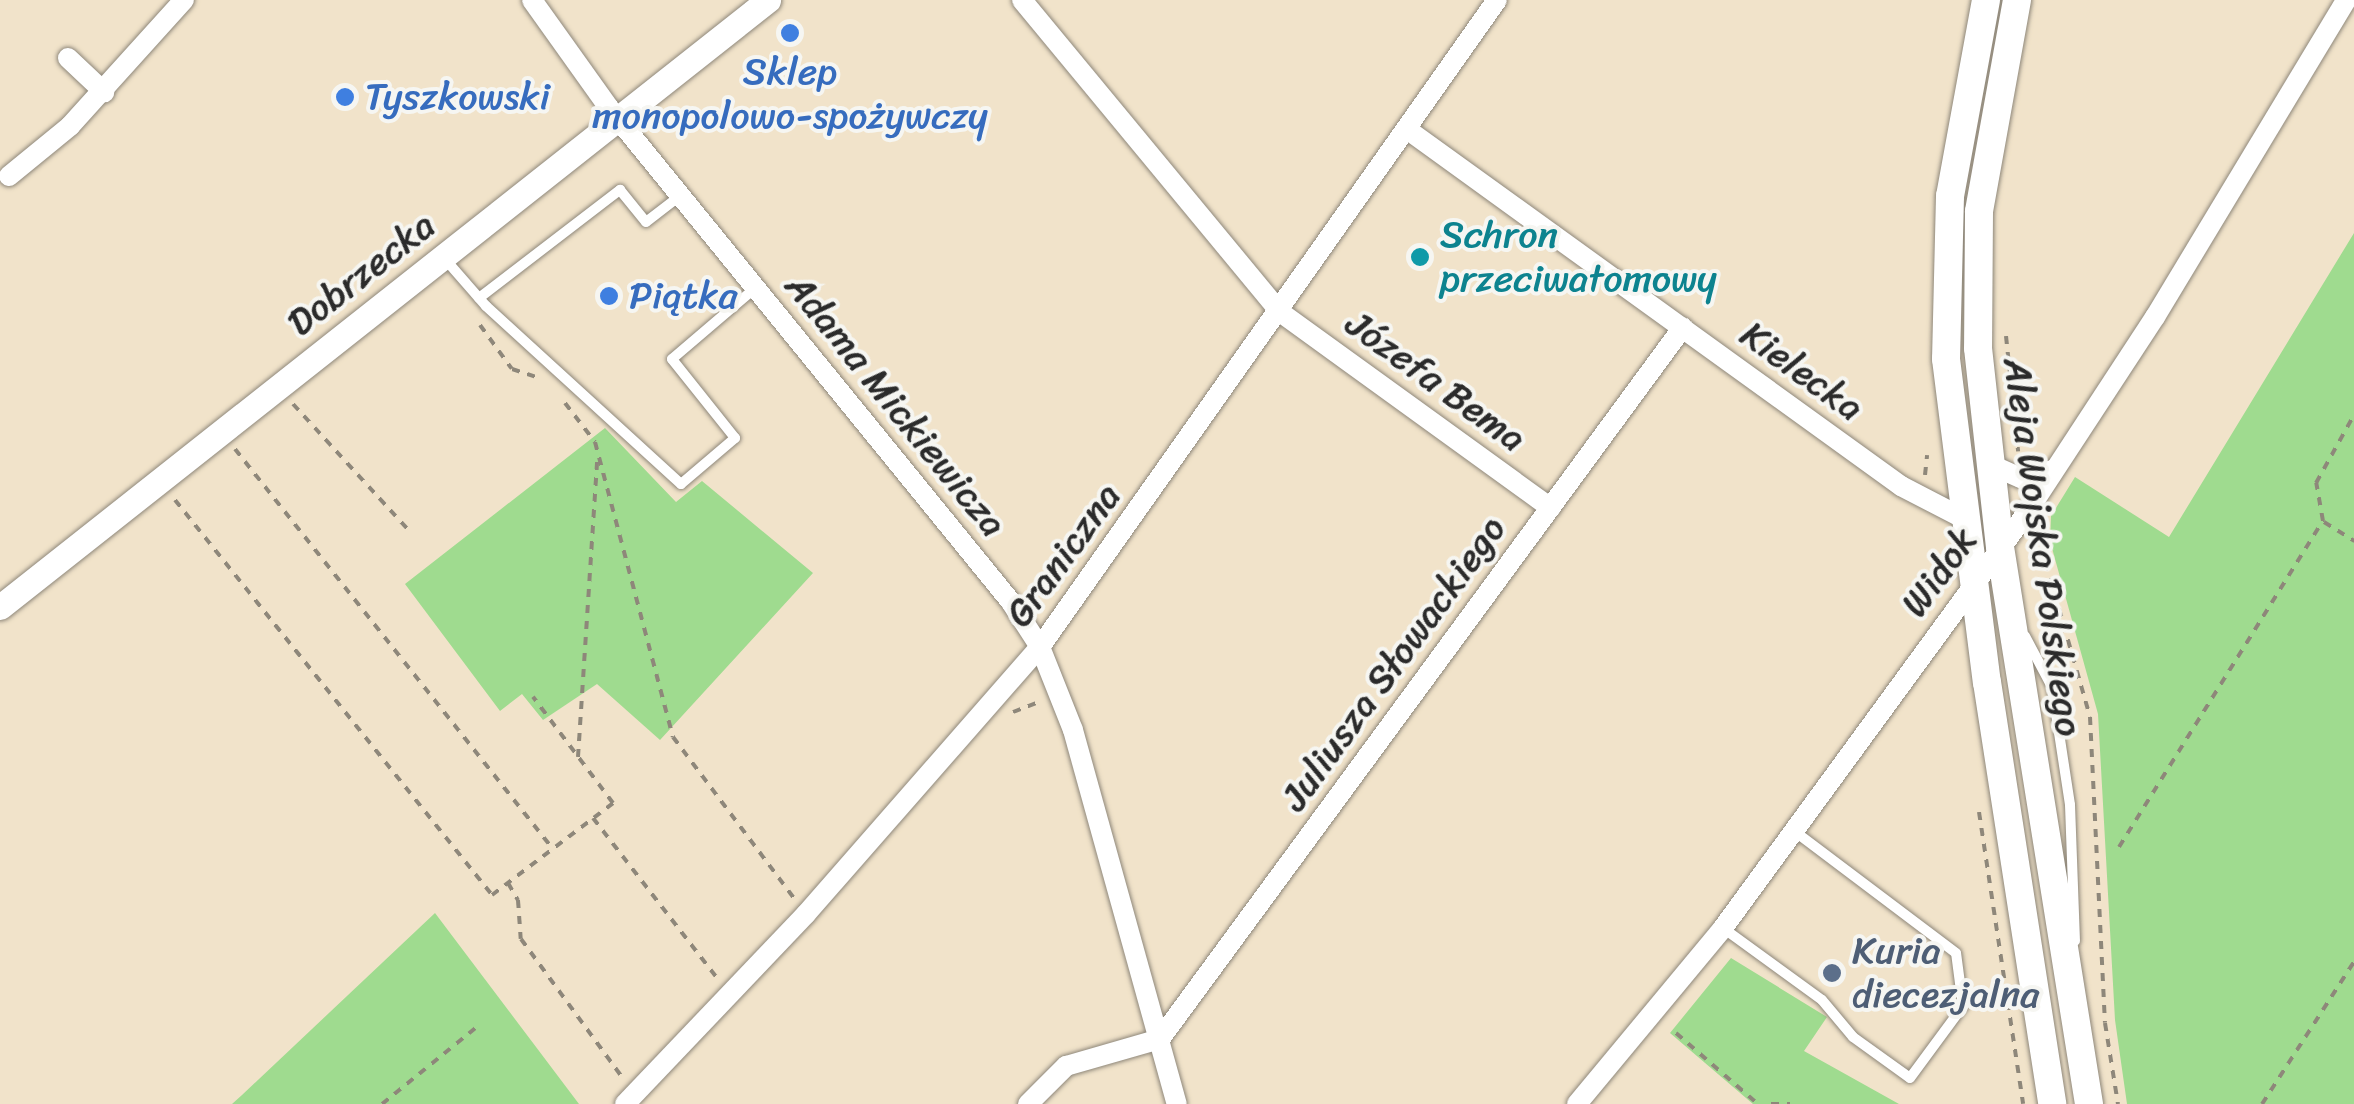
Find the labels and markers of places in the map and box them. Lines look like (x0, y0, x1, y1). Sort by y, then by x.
marker: Sklep monopolowo-spożywczy (779, 22, 801, 44)
place label: Sklep monopolowo-spożywczy (592, 49, 988, 138)
place label: Tyszkowski (365, 74, 550, 120)
marker: Tyszkowski (334, 86, 356, 108)
place label: Schron przeciwatomowy (1440, 212, 1717, 302)
marker: Schron przeciwatomowy (1409, 246, 1431, 268)
place label: Piątka (629, 273, 737, 319)
marker: Piątka (598, 285, 620, 307)
place label: Kuria diecezjalna (1852, 928, 2039, 1018)
marker: Kuria diecezjalna (1821, 962, 1843, 984)

